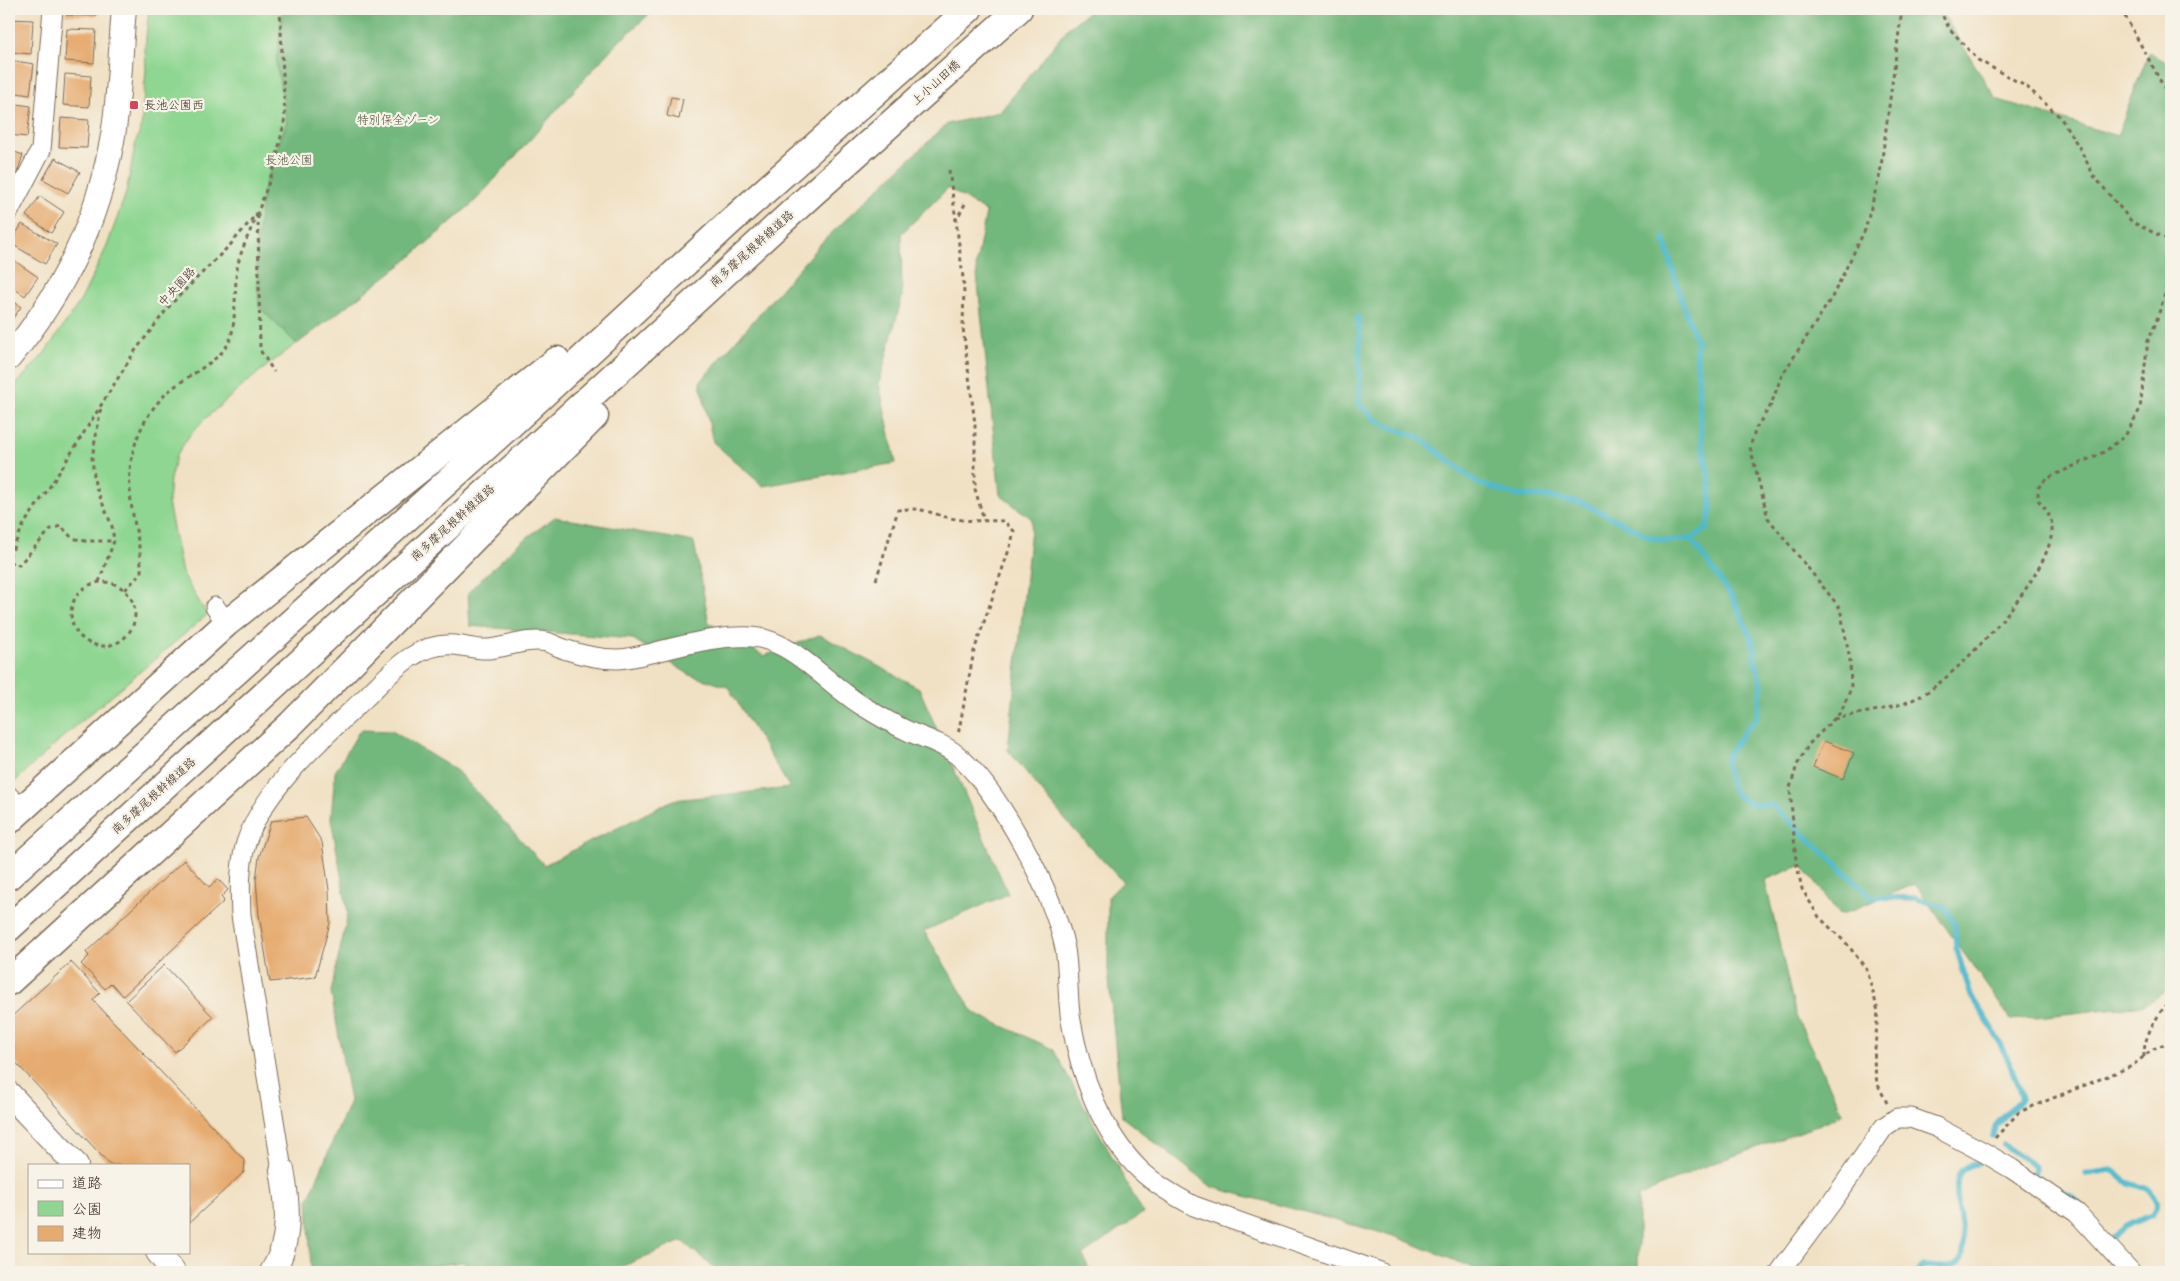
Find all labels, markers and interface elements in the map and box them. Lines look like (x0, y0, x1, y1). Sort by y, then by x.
street label: 上小山田橋 (909, 57, 963, 109)
place label: 長池公園西 (144, 98, 204, 113)
marker: 長池公園西 (128, 99, 140, 111)
park label: 特別保全ゾーン (357, 113, 439, 128)
park label: 長池公園 (265, 153, 313, 168)
street label: 南多摩尾根幹線道路 (707, 207, 797, 291)
street label: 中央園路 (155, 264, 199, 310)
street label: 南多摩尾根幹線道路 (408, 481, 498, 565)
street label: 南多摩尾根幹線道路 (109, 754, 199, 838)
legend (28, 1164, 190, 1254)
text: 道路 (72, 1174, 102, 1193)
text: 公園 (72, 1200, 102, 1219)
text: 建物 (72, 1224, 102, 1243)

